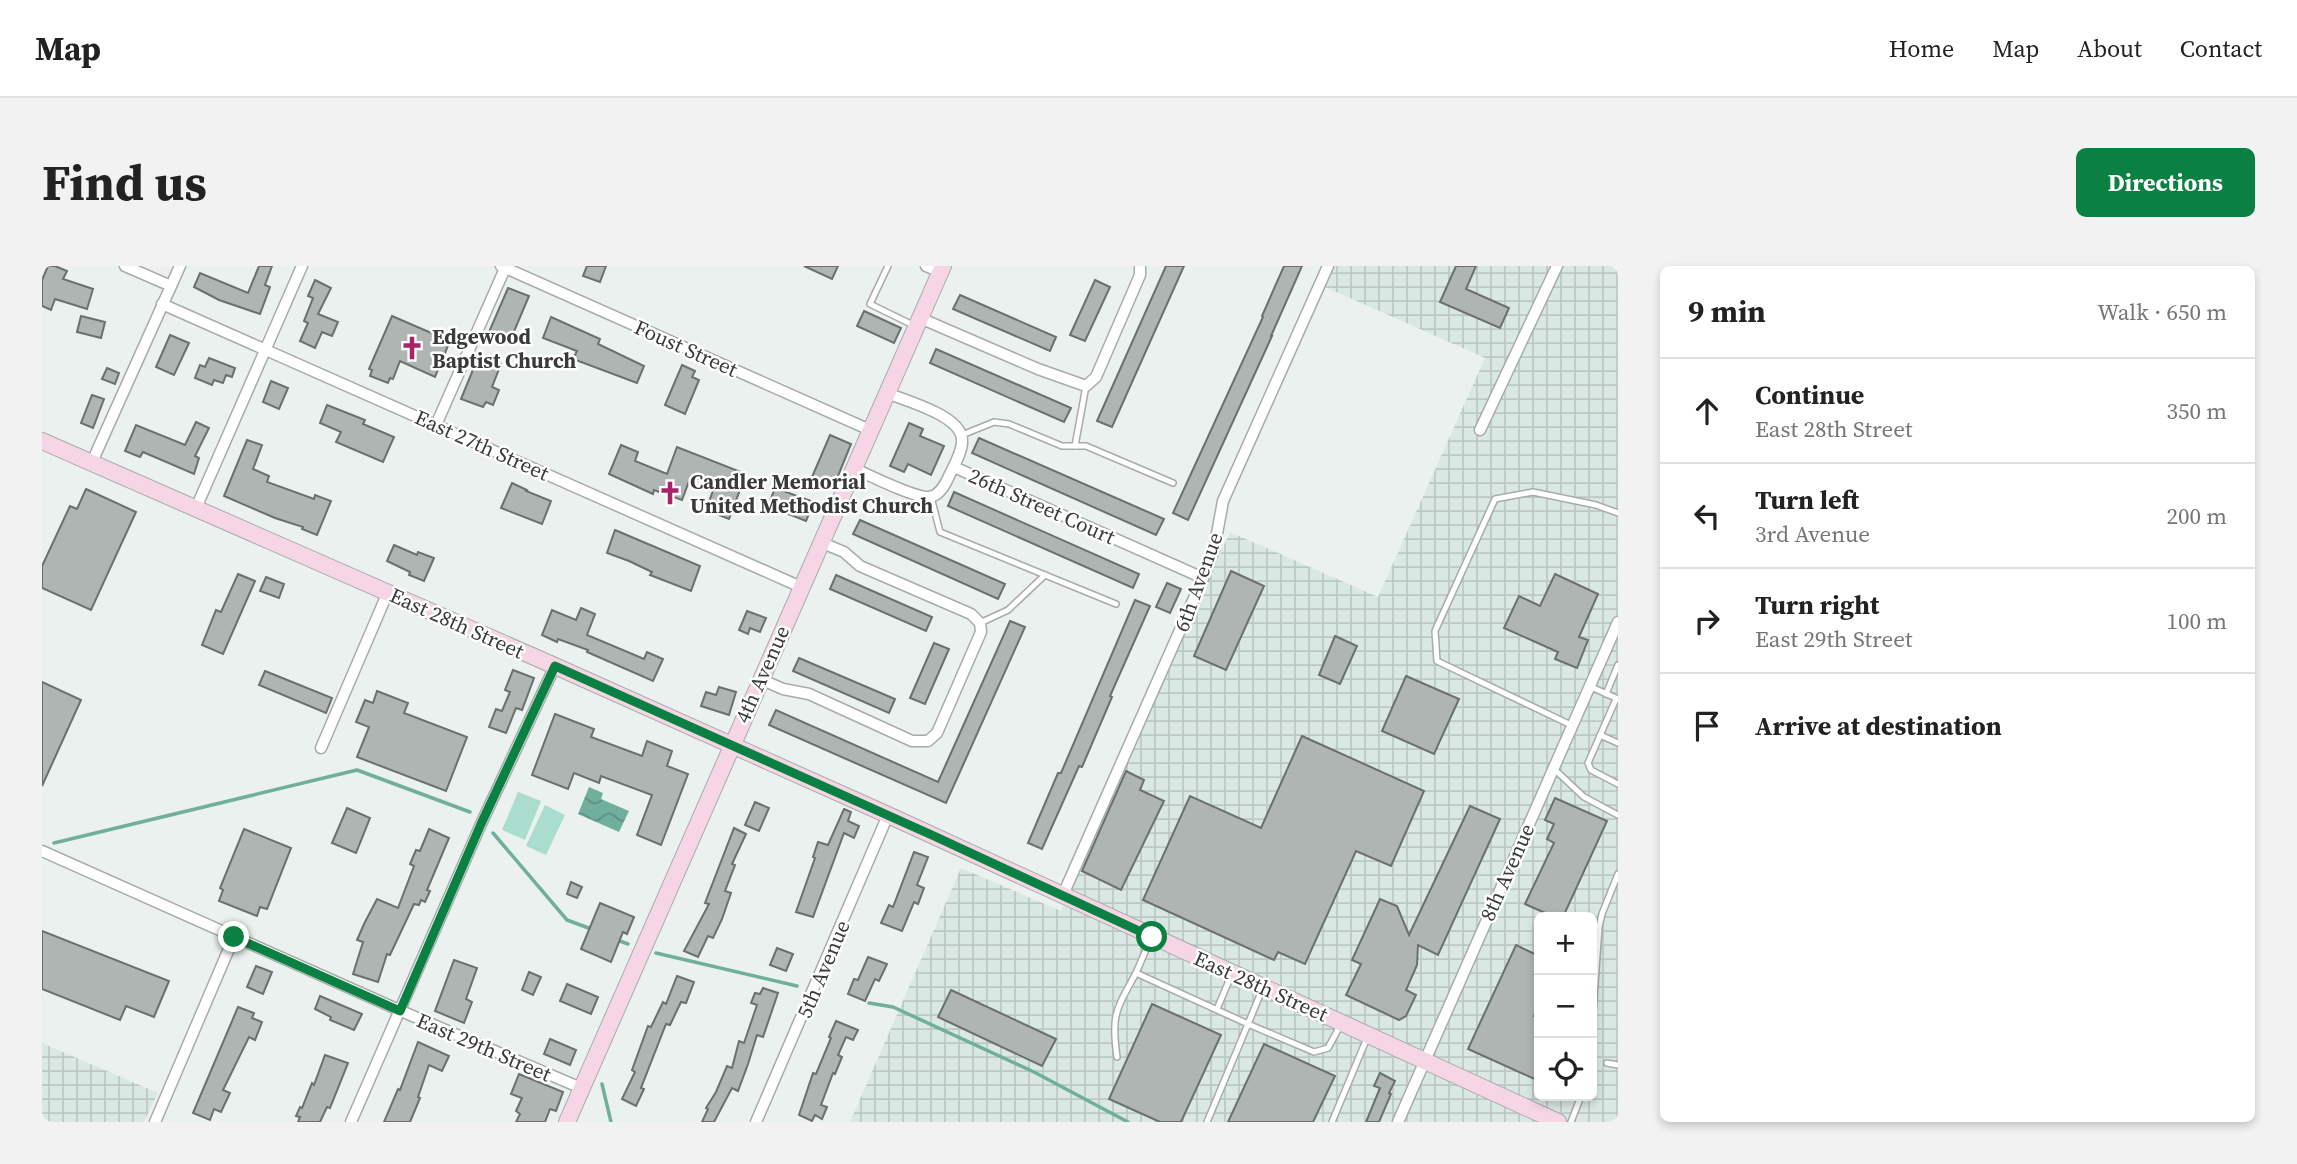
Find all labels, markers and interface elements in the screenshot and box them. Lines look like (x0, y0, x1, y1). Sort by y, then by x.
text: Map (35, 26, 101, 71)
text: Home (1889, 32, 1954, 65)
text: Map (1992, 32, 2039, 65)
text: About (2077, 32, 2142, 65)
text: Contact (2180, 32, 2262, 65)
button: Directions (2076, 148, 2255, 217)
text: Find us (42, 149, 207, 216)
text: 9 min (1688, 291, 1766, 332)
text: Walk · 650 m (2097, 296, 2227, 328)
street label: Foust Street (630, 312, 742, 384)
place label: Edgewood Baptist Church (432, 322, 576, 375)
church icon: Edgewood Baptist Church (398, 334, 426, 362)
text: Continue (1755, 377, 1864, 413)
icon: ahead (1688, 392, 1726, 430)
text: 350 m (2166, 395, 2227, 427)
street label: East 27th Street (410, 403, 554, 488)
text: East 28th Street (1755, 413, 1913, 445)
street label: 26th Street Court (964, 461, 1120, 551)
place label: Candler Memorial United Methodist Church (690, 467, 933, 520)
church icon: Candler Memorial United Methodist Church (656, 479, 684, 507)
text: Turn left (1755, 482, 1859, 518)
icon: left (1688, 497, 1726, 535)
text: 200 m (2166, 500, 2227, 532)
text: 3rd Avenue (1755, 518, 1870, 550)
street label: 6th Avenue (1167, 528, 1229, 636)
street label: East 28th Street (385, 581, 529, 666)
text: Turn right (1755, 587, 1879, 623)
icon: right (1688, 602, 1726, 640)
text: 100 m (2166, 605, 2227, 637)
street label: 4th Avenue (728, 621, 796, 727)
text: East 29th Street (1755, 623, 1913, 655)
icon: arrive (1688, 707, 1726, 745)
text: Arrive at destination (1755, 708, 2002, 744)
street label: 8th Avenue (1473, 819, 1541, 925)
map controls (1534, 912, 1597, 1101)
button: + (1534, 912, 1597, 975)
street label: 5th Avenue (789, 916, 857, 1022)
route end (218, 921, 249, 952)
route start (1136, 921, 1167, 952)
street label: East 28th Street (1189, 944, 1333, 1029)
button: − (1534, 975, 1597, 1038)
street label: East 29th Street (412, 1006, 556, 1089)
button: locate (1534, 1038, 1597, 1101)

